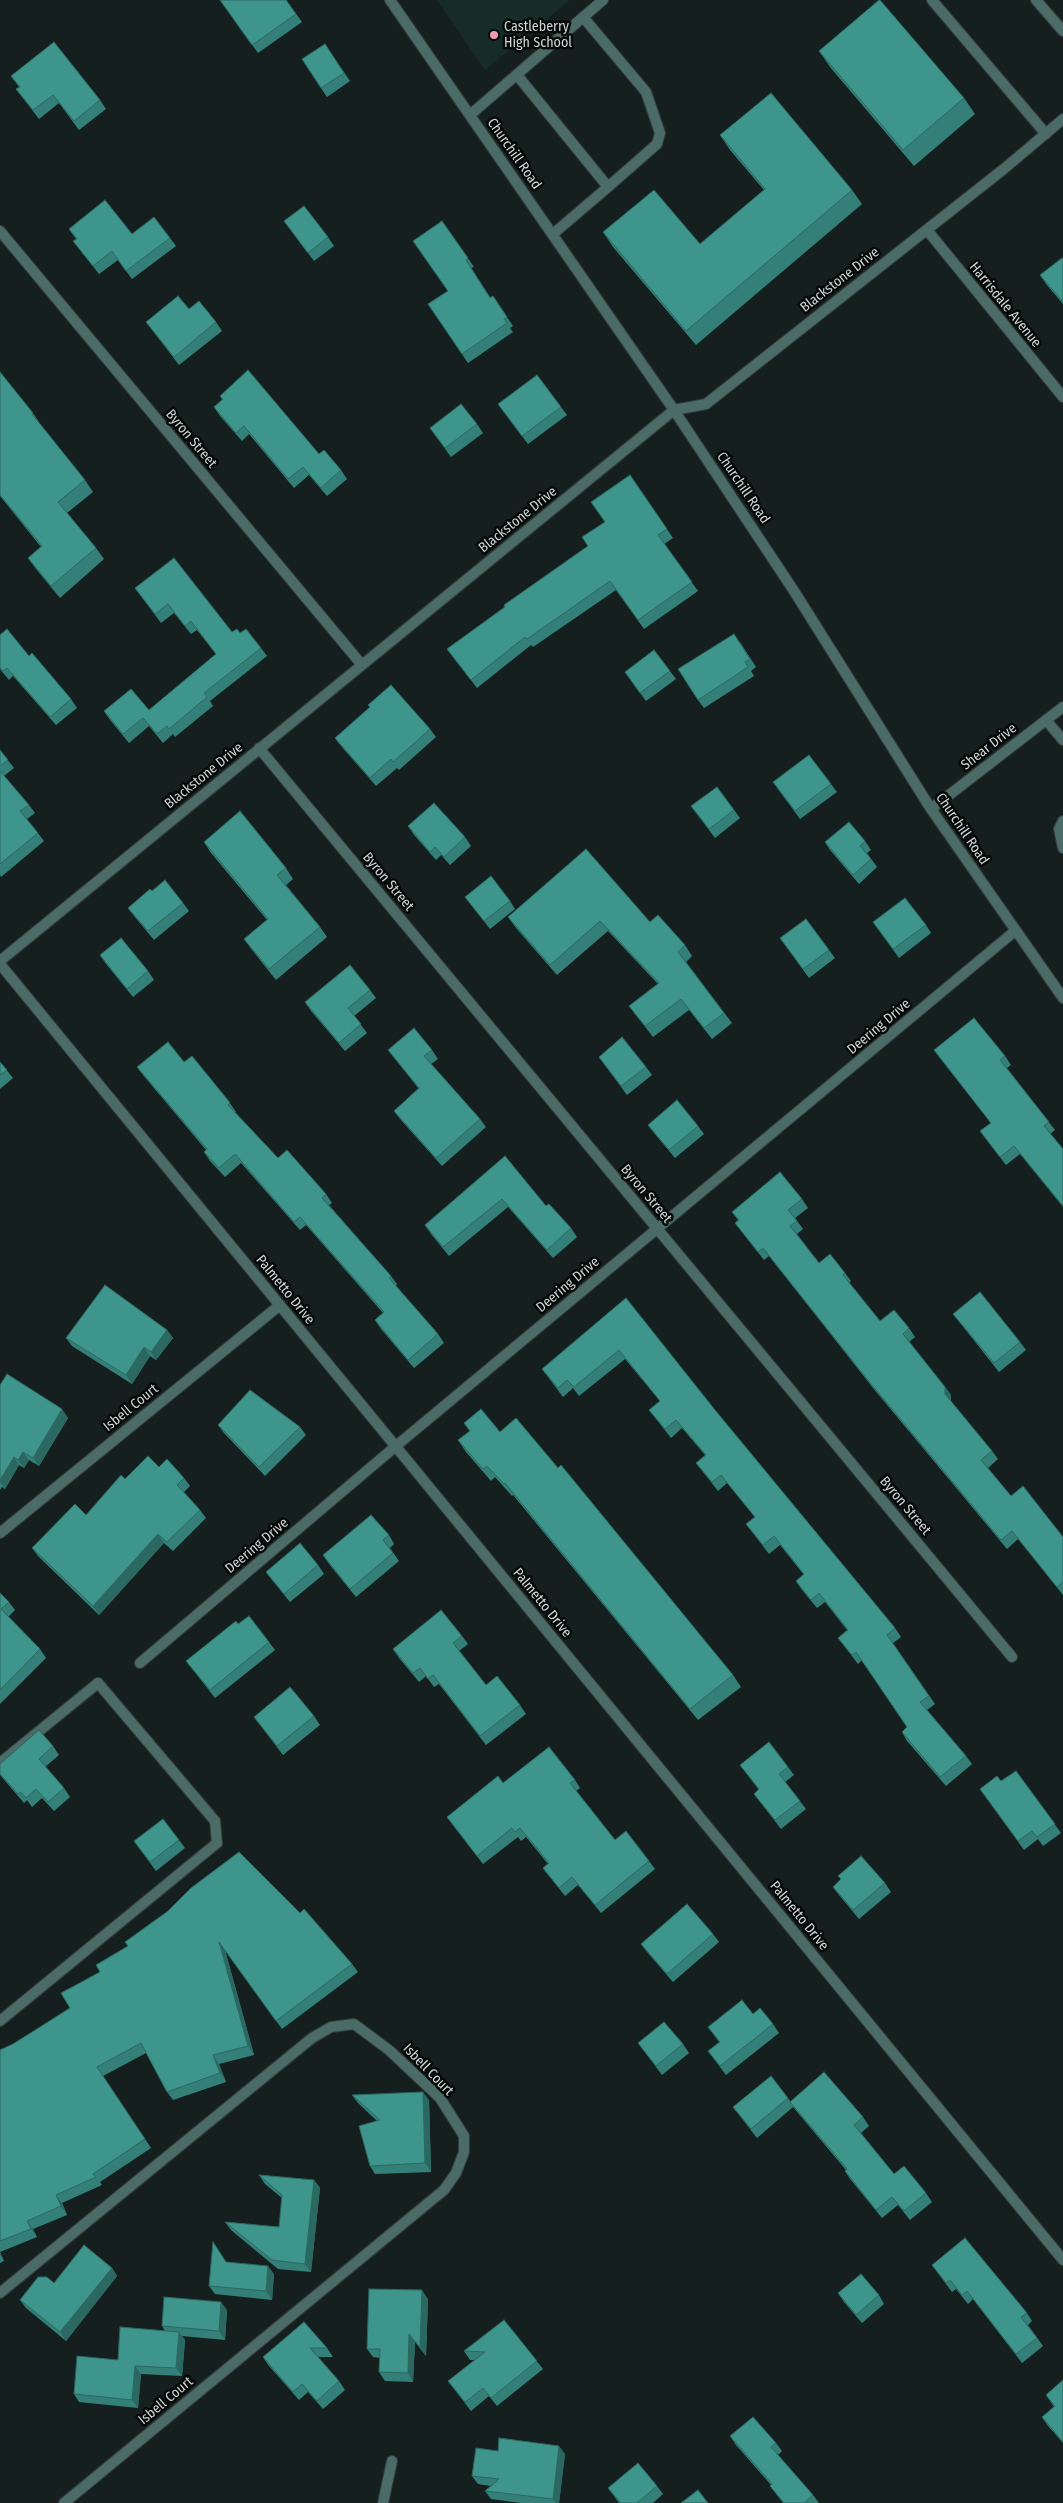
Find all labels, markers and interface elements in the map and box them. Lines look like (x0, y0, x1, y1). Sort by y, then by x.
place label: Castleberry High School (504, 19, 572, 52)
marker: Castleberry High School (488, 29, 500, 41)
street label: Churchill Road (483, 115, 545, 193)
street label: Blackstone Drive (797, 244, 883, 316)
street label: Harrisdale Avenue (966, 259, 1044, 351)
street label: Byron Street (162, 406, 220, 472)
street label: Churchill Road (713, 449, 773, 527)
street label: Blackstone Drive (476, 483, 560, 557)
street label: Shear Drive (958, 720, 1020, 774)
street label: Blackstone Drive (162, 739, 246, 813)
street label: Churchill Road (932, 790, 992, 868)
street label: Byron Street (359, 849, 417, 915)
street label: Deering Drive (844, 996, 914, 1058)
street label: Byron Street (617, 1161, 675, 1227)
street label: Palmetto Drive (252, 1252, 318, 1328)
street label: Deering Drive (533, 1254, 603, 1316)
street label: Isbell Court (100, 1381, 162, 1435)
street label: Byron Street (876, 1473, 934, 1539)
street label: Deering Drive (222, 1515, 292, 1577)
street label: Palmetto Drive (509, 1565, 575, 1641)
street label: Palmetto Drive (766, 1878, 832, 1954)
street label: Isbell Court (399, 2041, 457, 2099)
street label: Isbell Court (135, 2373, 197, 2429)

